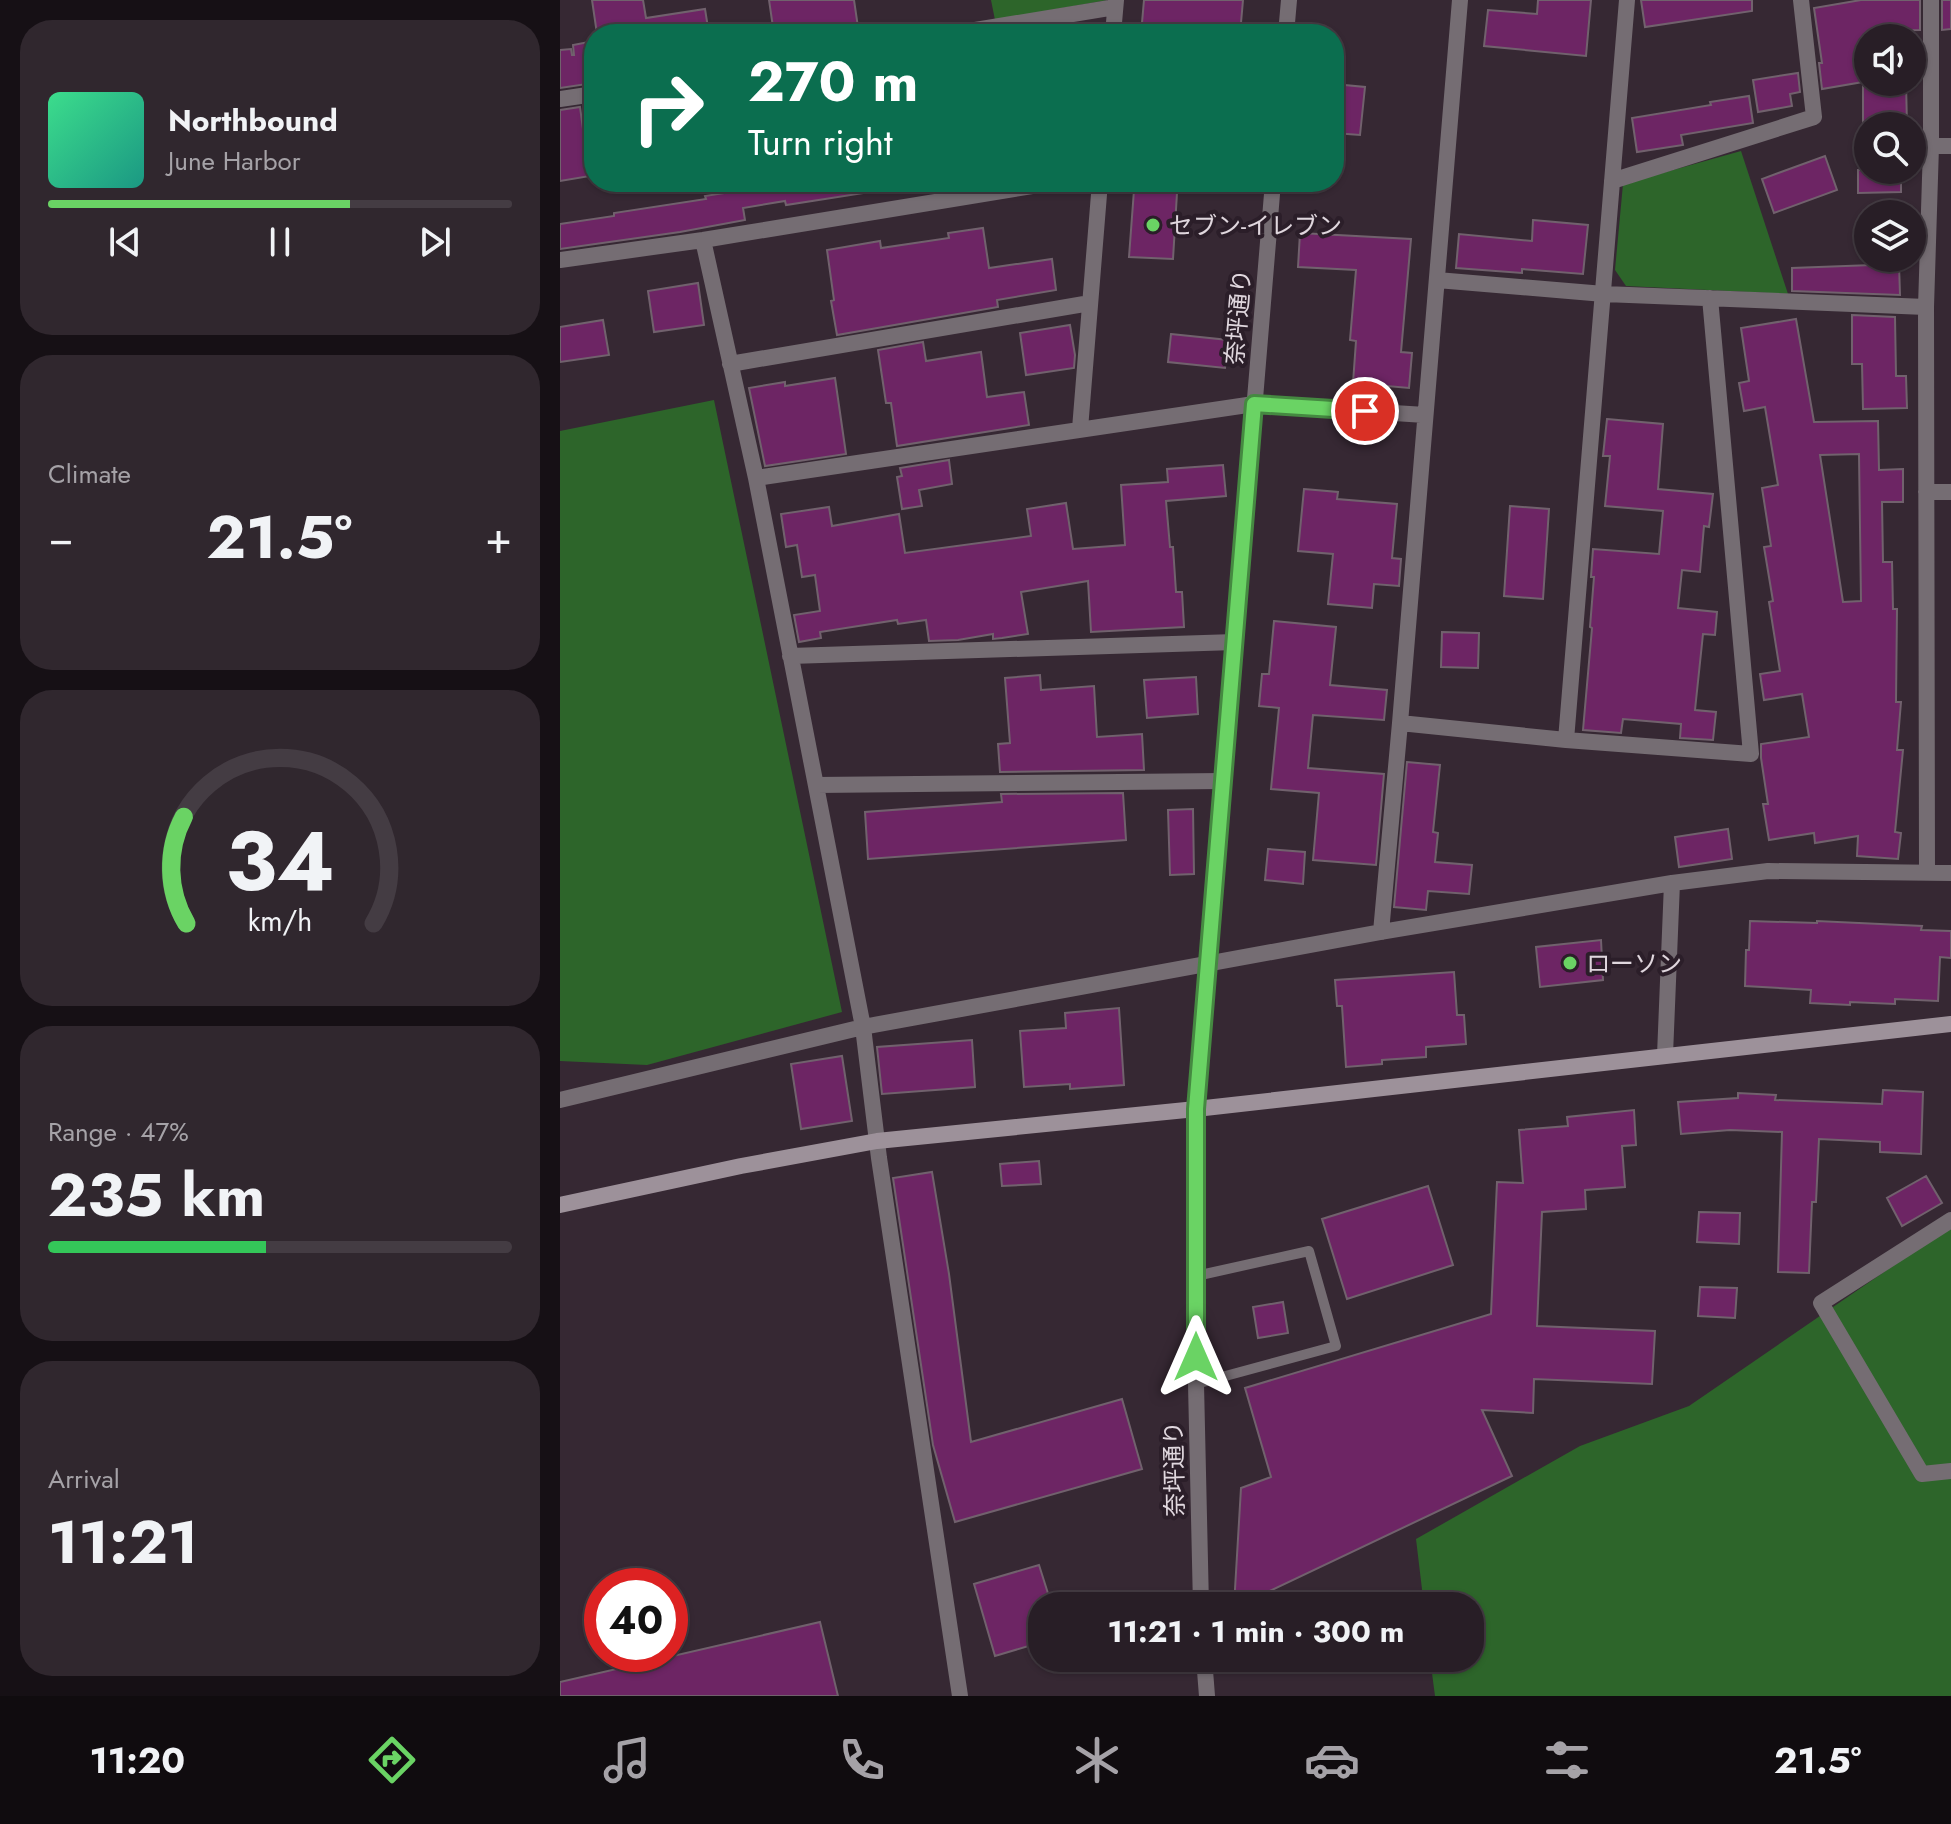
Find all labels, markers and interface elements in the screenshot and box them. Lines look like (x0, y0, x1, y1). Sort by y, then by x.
map controls (1854, 24, 1926, 272)
button: sound (1854, 24, 1926, 96)
text: 270 m (748, 41, 918, 122)
icon: right (616, 56, 720, 160)
text: Northbound (168, 99, 338, 142)
button: search (1854, 112, 1926, 184)
text: Turn right (748, 116, 893, 168)
text: June Harbor (168, 142, 301, 180)
button: layers (1854, 200, 1926, 272)
place label: セブン-イレブン (1169, 208, 1342, 243)
marker: セブン-イレブン (1144, 216, 1162, 234)
icon: previous (103, 220, 147, 264)
icon: pause (258, 220, 302, 264)
icon: next (413, 220, 457, 264)
street label: 奈坪通り (1216, 268, 1260, 366)
pin (1331, 377, 1399, 445)
icon: arrive (1343, 389, 1387, 433)
text: Climate (48, 455, 131, 493)
text: 21.5° (207, 494, 352, 581)
text: − (48, 506, 74, 570)
text: + (485, 506, 512, 570)
text: 34 (225, 801, 335, 921)
text: km/h (248, 900, 312, 942)
place label: ローソン (1586, 946, 1682, 981)
marker: ローソン (1561, 954, 1579, 972)
text: Range · 47% (48, 1113, 189, 1151)
text: 235 km (48, 1152, 265, 1239)
position arrow (1154, 1315, 1238, 1399)
street label: 奈坪通り (1156, 1421, 1192, 1517)
text: Arrival (48, 1460, 120, 1498)
text: 11:21 (48, 1499, 198, 1586)
speed limit sign: 40 (584, 1568, 688, 1672)
text: 11:21 · 1 min · 300 m (1108, 1610, 1404, 1653)
icon: directions (364, 1732, 420, 1788)
icon: music (599, 1732, 655, 1788)
icon: phone (834, 1732, 890, 1788)
icon: climate (1069, 1732, 1125, 1788)
icon: car (1304, 1732, 1360, 1788)
icon: filters (1539, 1732, 1595, 1788)
text: 11:20 (89, 1734, 185, 1786)
text: 21.5° (1774, 1734, 1861, 1786)

